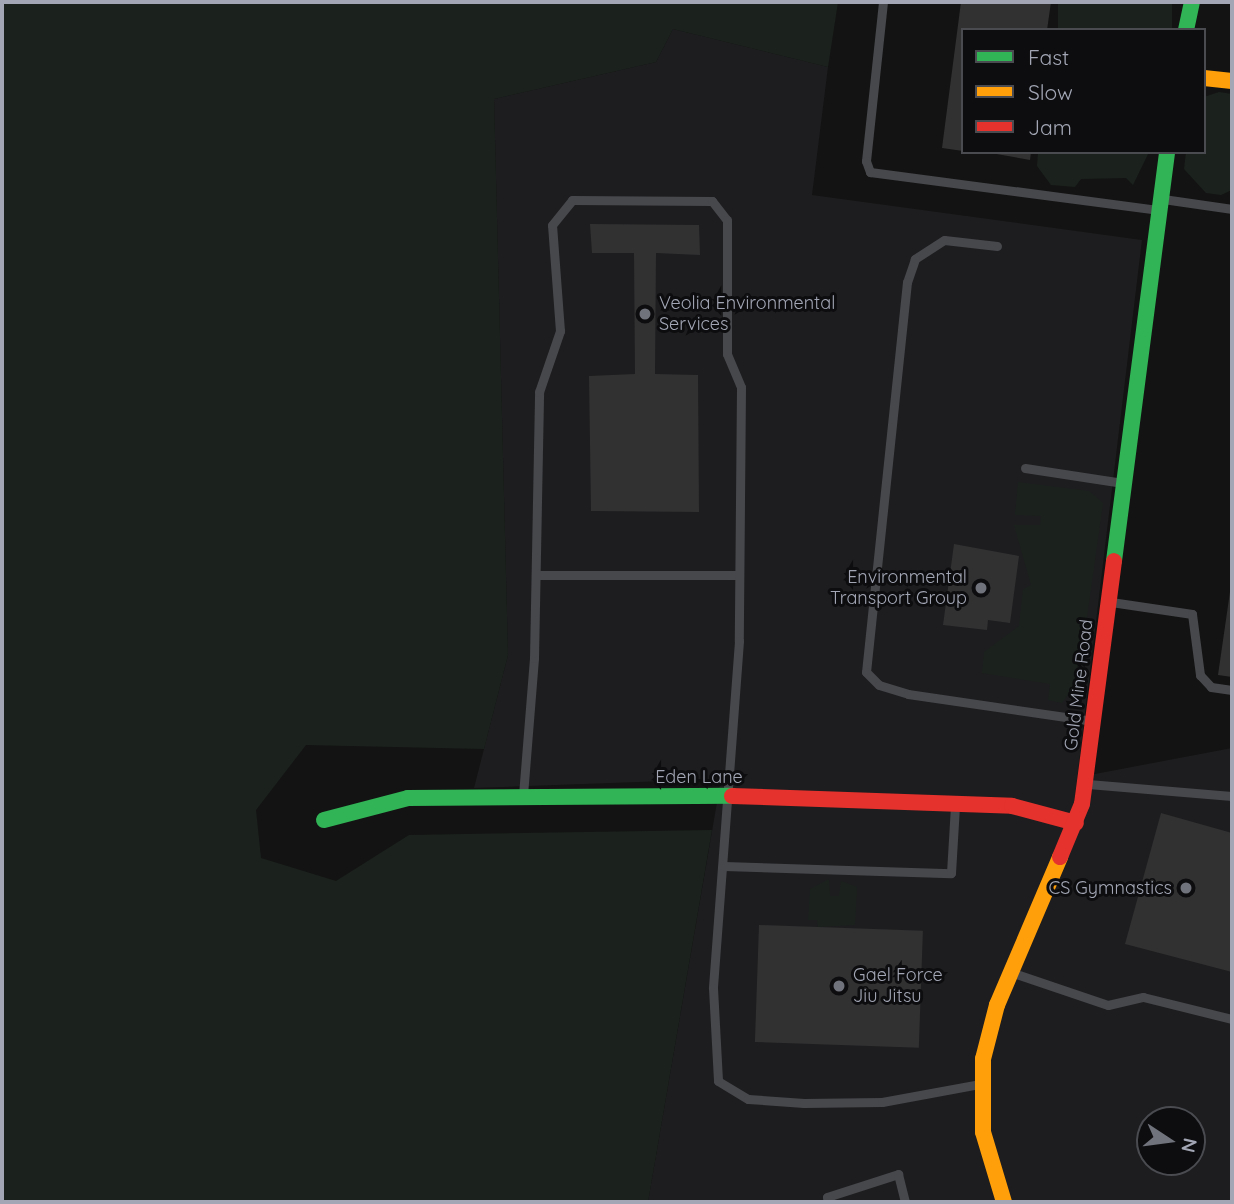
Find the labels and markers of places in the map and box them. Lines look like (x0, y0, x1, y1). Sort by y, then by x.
place label: Veolia Environmental Services (659, 293, 835, 336)
marker: Veolia Environmental Services (637, 306, 653, 322)
place label: Environmental Transport Group (830, 567, 967, 610)
marker: Environmental Transport Group (973, 580, 989, 596)
place label: CS Gymnastics (1049, 877, 1172, 899)
marker: CS Gymnastics (1178, 880, 1194, 896)
place label: Gael Force Jiu Jitsu (853, 965, 943, 1007)
marker: Gael Force Jiu Jitsu (831, 978, 847, 994)

